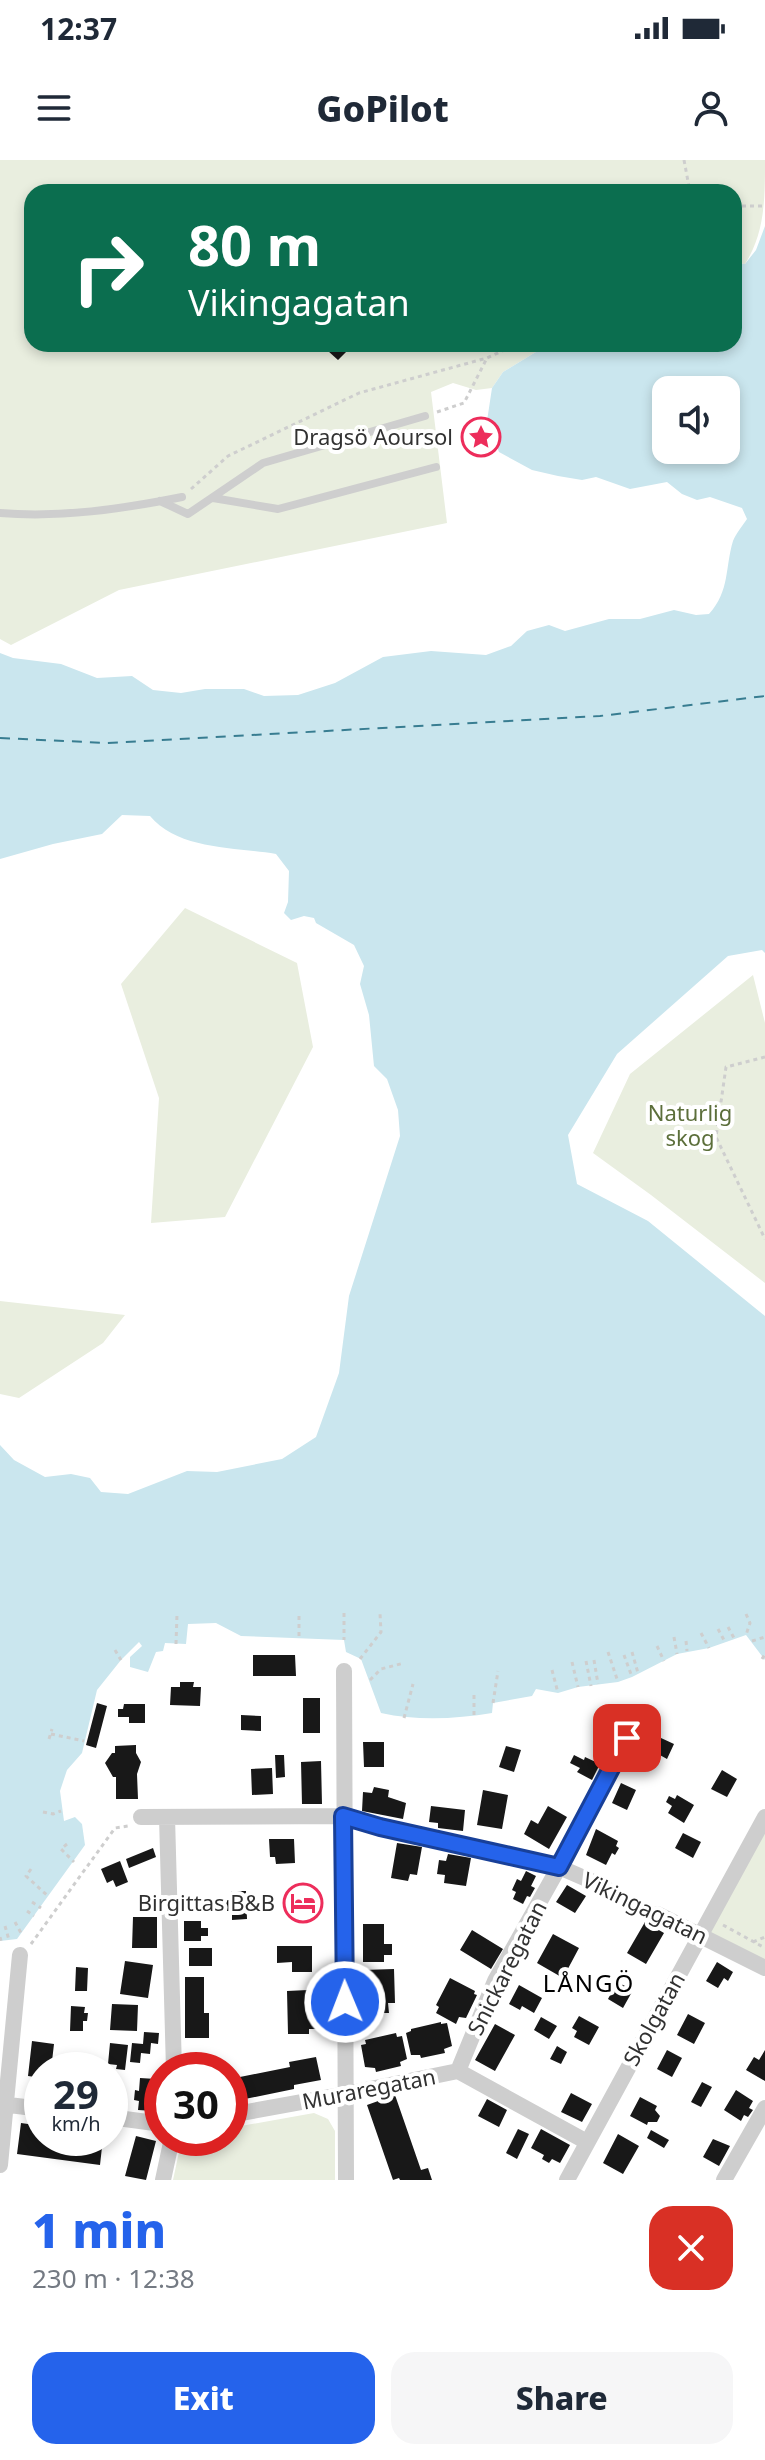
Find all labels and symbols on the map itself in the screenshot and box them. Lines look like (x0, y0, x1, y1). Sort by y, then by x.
place icon: Dragsö Aoursol (460, 416, 502, 458)
place label: Dragsö Aoursol (293, 421, 453, 451)
park label: Naturlig skog (648, 1097, 732, 1152)
pin (593, 1704, 661, 1772)
street label: Vikingagatan (578, 1864, 713, 1950)
hotel icon: Birgittas B&B (282, 1882, 324, 1924)
place label: Birgittas B&B (138, 1887, 275, 1917)
street label: Snickaregatan (459, 1895, 553, 2040)
position arrow (303, 1960, 387, 2044)
district label: LÅNGÖ (543, 1966, 635, 1999)
street label: Skolgatan (615, 1966, 691, 2071)
speed limit sign: 30 (144, 2052, 248, 2156)
street label: Muraregatan (300, 2060, 438, 2116)

